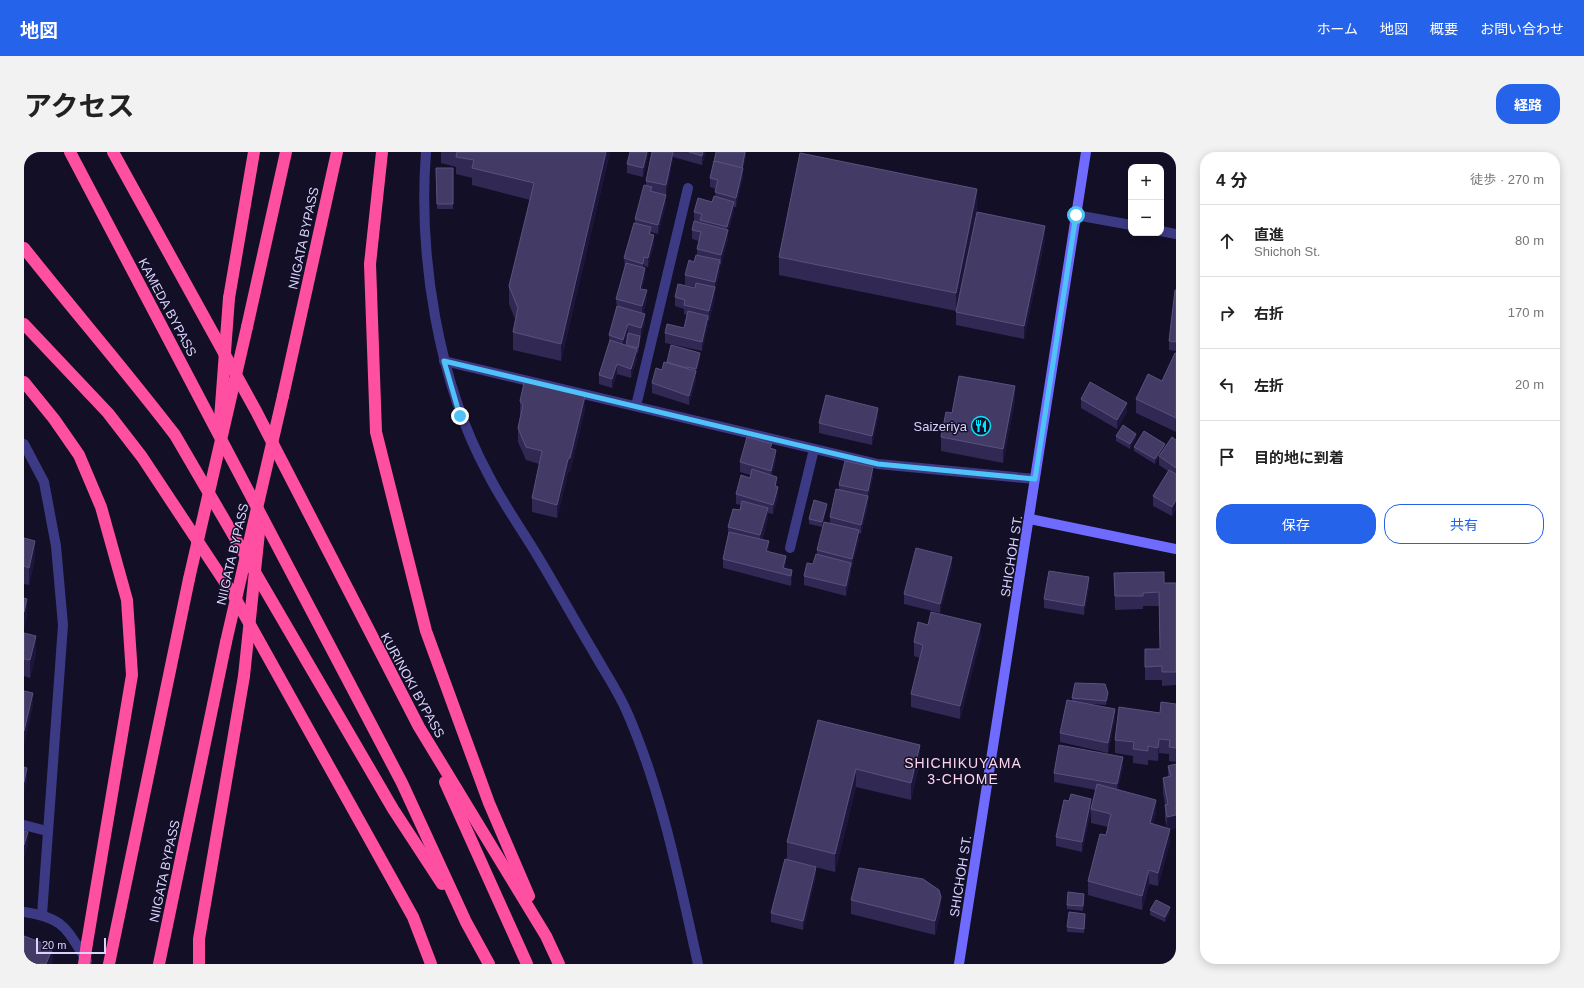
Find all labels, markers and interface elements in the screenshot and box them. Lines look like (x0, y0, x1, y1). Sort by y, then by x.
text: 地図 (20, 20, 58, 41)
text: ホーム (1316, 21, 1358, 37)
text: 地図 (1380, 21, 1408, 37)
text: 概要 (1430, 21, 1458, 37)
text: お問い合わせ (1480, 21, 1564, 37)
button: 経路 (1496, 84, 1560, 124)
text: アクセス (24, 91, 135, 122)
map controls (1128, 164, 1164, 236)
button: + (1128, 164, 1164, 200)
text: 4 分 (1216, 171, 1247, 190)
text: 徒歩 · 270 m (1470, 172, 1544, 187)
street label: NIIGATA BYPASS (285, 185, 322, 291)
button: − (1128, 200, 1164, 236)
route start (1067, 206, 1085, 224)
text: 直進 (1254, 226, 1284, 243)
icon: ahead (1216, 230, 1238, 252)
text: 80 m (1515, 233, 1544, 248)
text: Shichoh St. (1254, 244, 1321, 259)
street label: KAMEDA BYPASS (135, 256, 200, 359)
icon: right (1216, 302, 1238, 324)
text: 右折 (1254, 305, 1284, 322)
text: 170 m (1508, 305, 1544, 320)
icon: left (1216, 374, 1238, 396)
text: 左折 (1254, 377, 1284, 394)
text: 20 m (1515, 377, 1544, 392)
route end (451, 407, 469, 425)
restaurant icon: Saizeriya (970, 415, 992, 437)
place label: Saizeriya (914, 419, 968, 434)
icon: arrive (1216, 446, 1238, 468)
text: 目的地に到着 (1254, 449, 1344, 466)
street label: NIIGATA BYPASS (213, 501, 252, 606)
button: 保存 (1216, 504, 1376, 544)
button: 共有 (1384, 504, 1544, 544)
street label: SHICHOH ST. (998, 514, 1025, 598)
street label: KURINOKI BYPASS (378, 630, 448, 741)
district label: SHICHIKUYAMA 3-CHOME (904, 755, 1022, 787)
street label: NIIGATA BYPASS (146, 818, 183, 924)
street label: SHICHOH ST. (947, 834, 974, 918)
scale bar (36, 936, 106, 955)
text: 20 m (42, 939, 66, 951)

